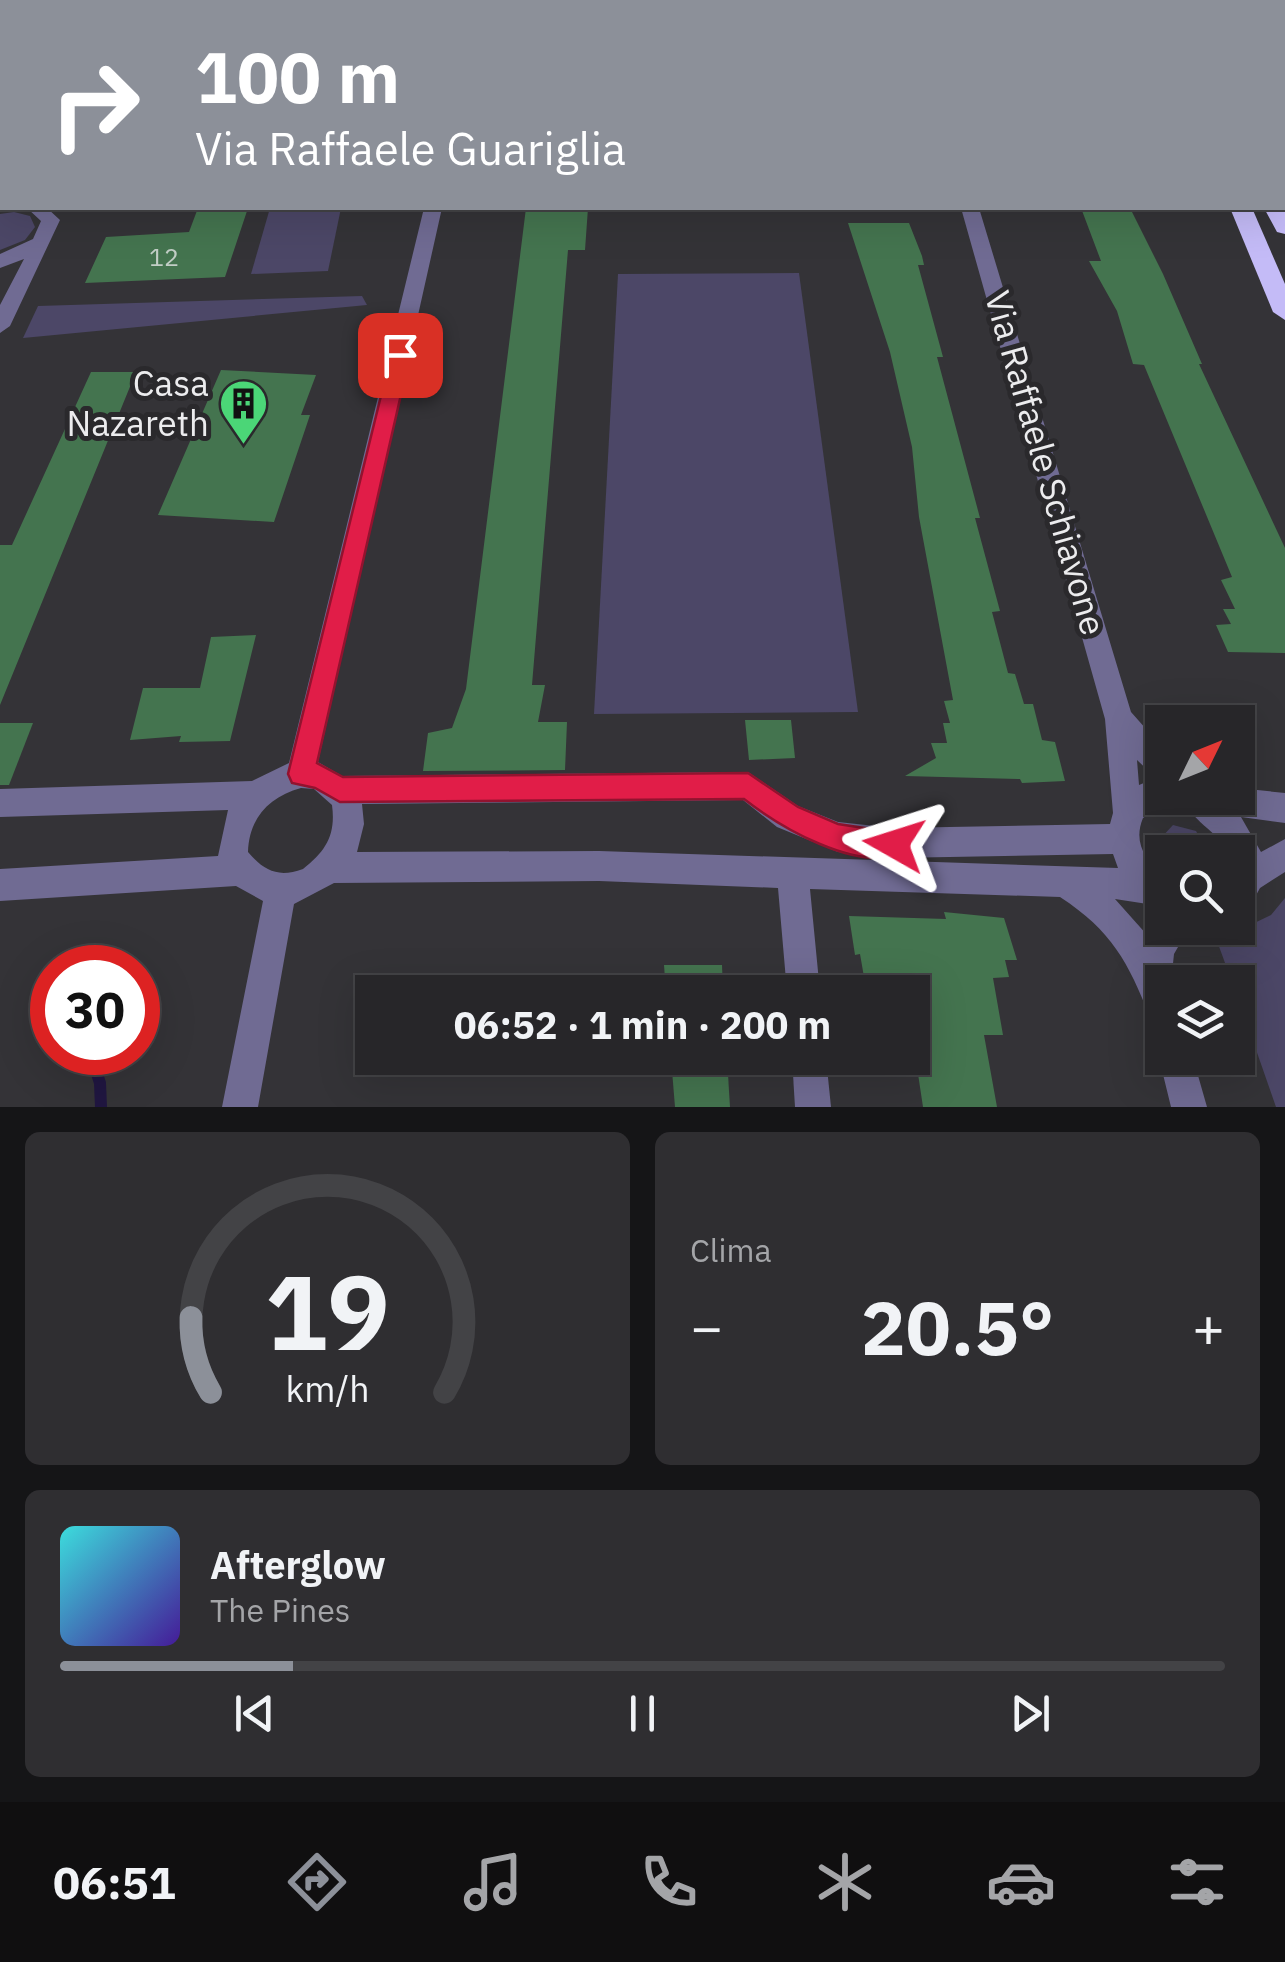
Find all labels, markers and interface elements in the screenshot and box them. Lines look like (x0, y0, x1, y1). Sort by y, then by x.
text: 100 m (195, 31, 400, 122)
icon: right (30, 40, 160, 170)
text: Via Raffaele Guariglia (195, 119, 626, 177)
house number: 12 (149, 240, 179, 273)
street label: Via Raffaele Schiavone (975, 285, 1117, 640)
pin (358, 313, 443, 398)
icon: arrive (373, 328, 428, 383)
place label: Casa Nazareth (67, 360, 209, 446)
building icon: Casa Nazareth (218, 378, 270, 446)
north arrow (1145, 705, 1255, 815)
map controls (1145, 705, 1255, 1075)
position arrow (842, 792, 946, 896)
button: search (1145, 835, 1255, 945)
speed limit sign: 30 (30, 945, 160, 1075)
button: layers (1145, 965, 1255, 1075)
text: 06:52 · 1 min · 200 m (454, 1000, 831, 1049)
text: Clima (690, 1229, 772, 1271)
text: 19 (265, 1243, 390, 1379)
text: 20.5° (861, 1278, 1054, 1376)
text: − (690, 1291, 723, 1362)
text: + (1192, 1291, 1225, 1362)
text: km/h (285, 1365, 370, 1412)
text: Afterglow (210, 1540, 386, 1589)
text: The Pines (210, 1589, 350, 1631)
icon: previous (227, 1686, 282, 1741)
icon: pause (615, 1686, 670, 1741)
icon: next (1003, 1686, 1058, 1741)
icon: directions (282, 1847, 352, 1917)
icon: music (458, 1847, 528, 1917)
icon: phone (634, 1847, 704, 1917)
icon: climate (810, 1847, 880, 1917)
icon: car (986, 1847, 1056, 1917)
icon: filters (1162, 1847, 1232, 1917)
text: 06:51 (53, 1853, 176, 1911)

